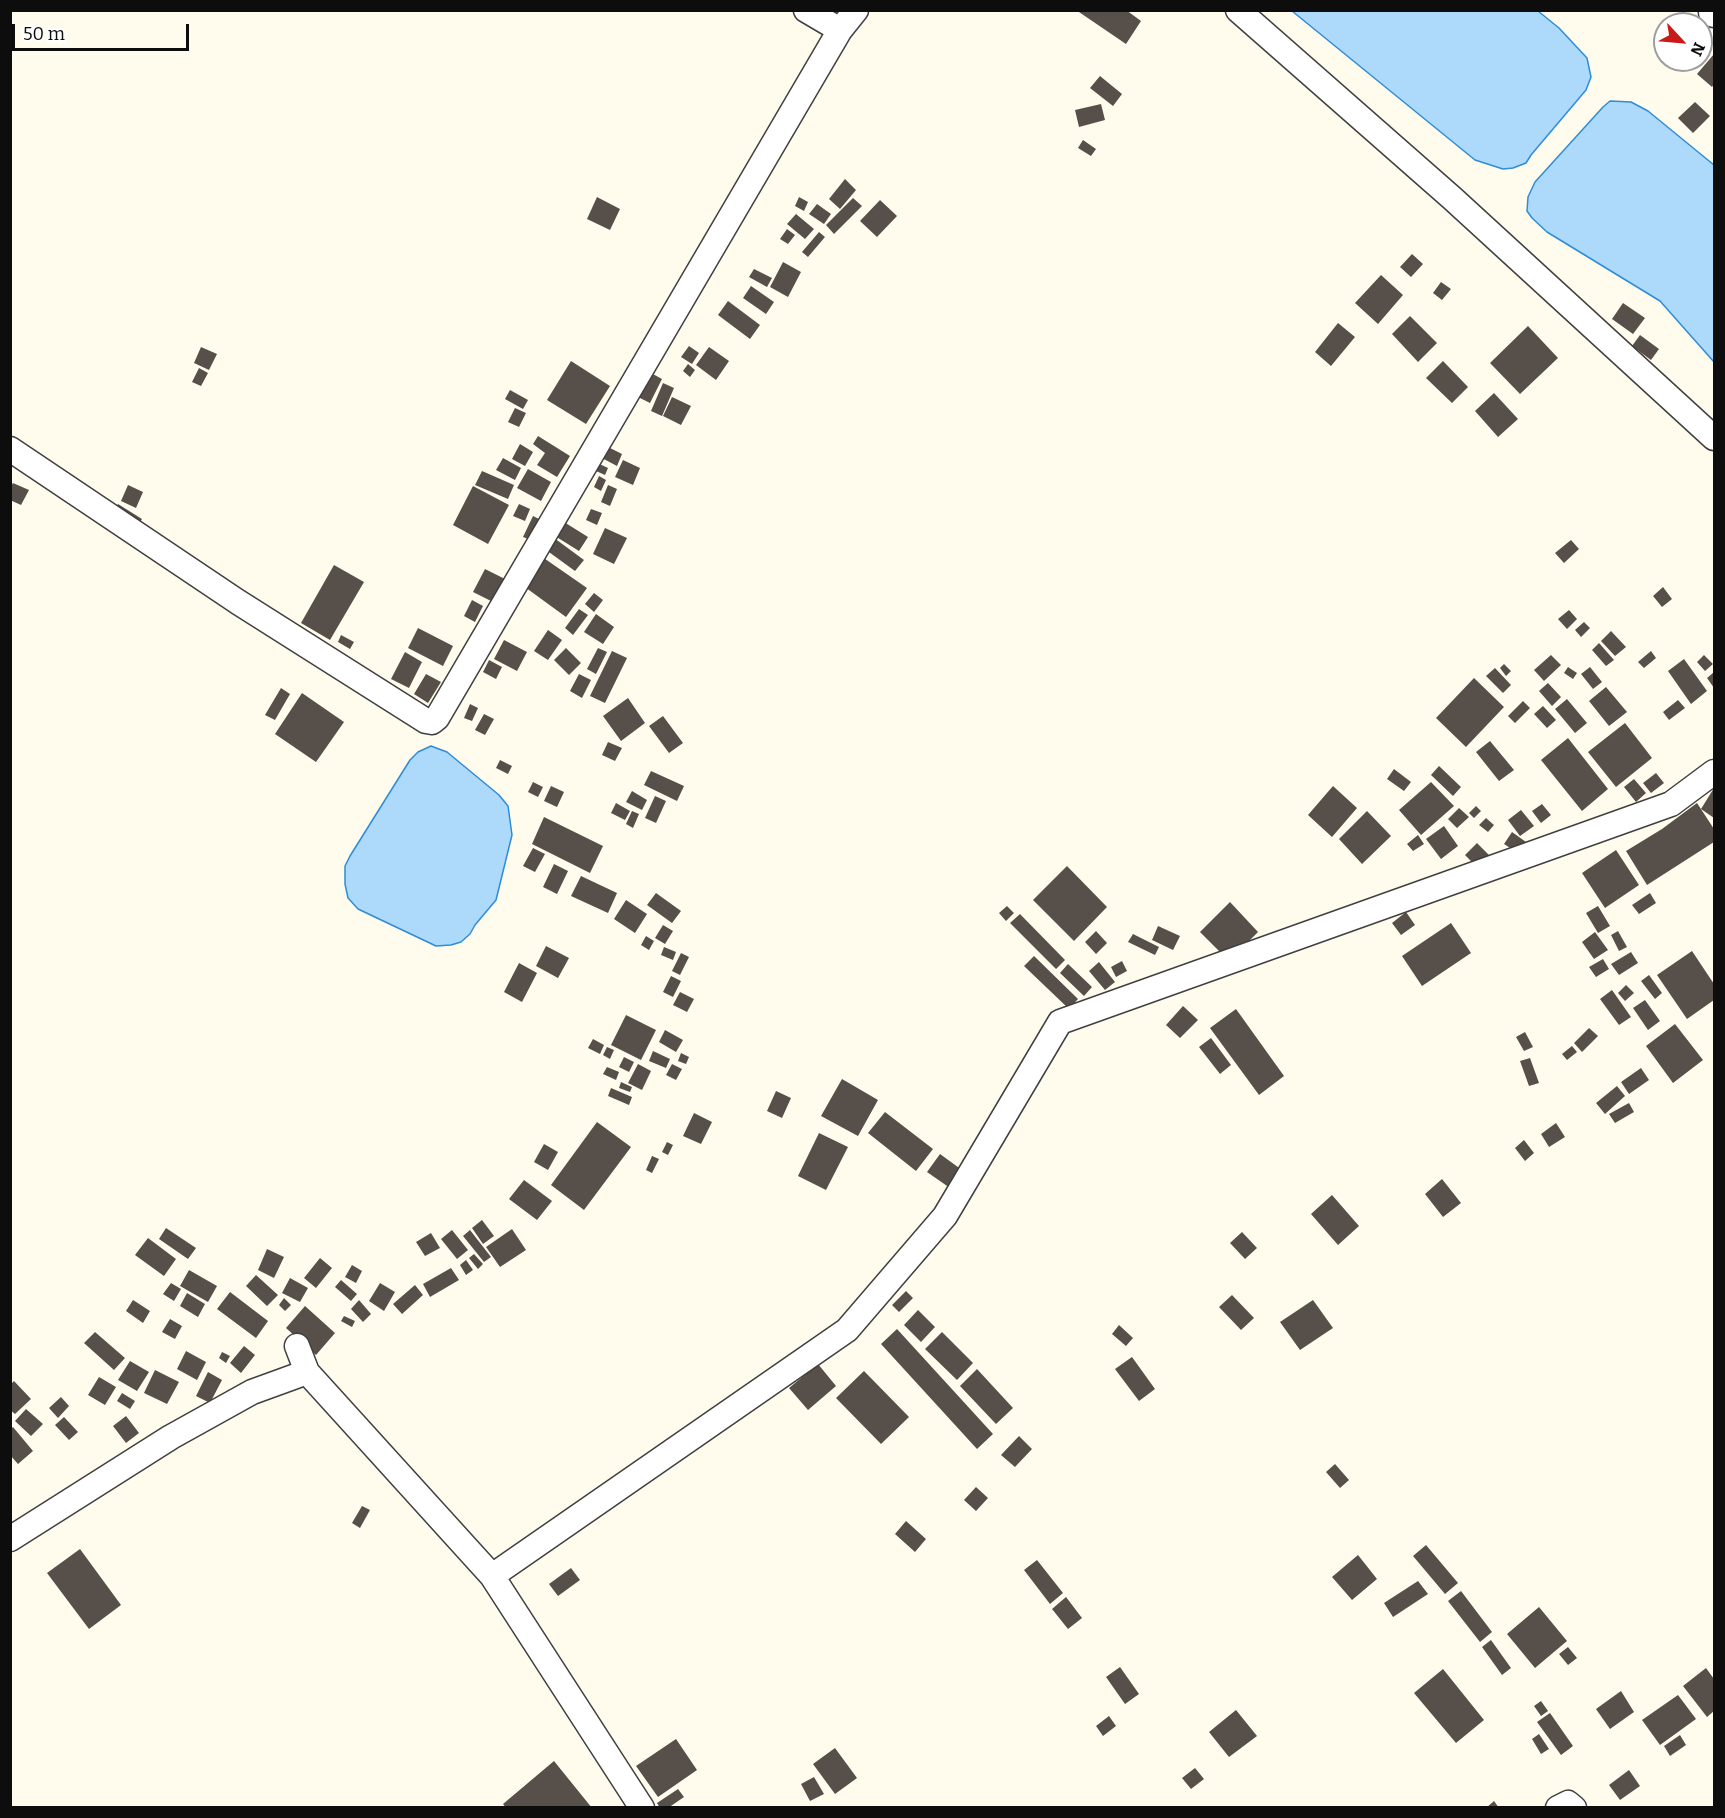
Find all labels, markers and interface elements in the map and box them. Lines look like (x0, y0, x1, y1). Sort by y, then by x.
scale bar (15, 12, 192, 50)
north arrow (1653, 12, 1713, 72)
text: 50 m (23, 23, 65, 45)
text: N (1687, 40, 1709, 59)

